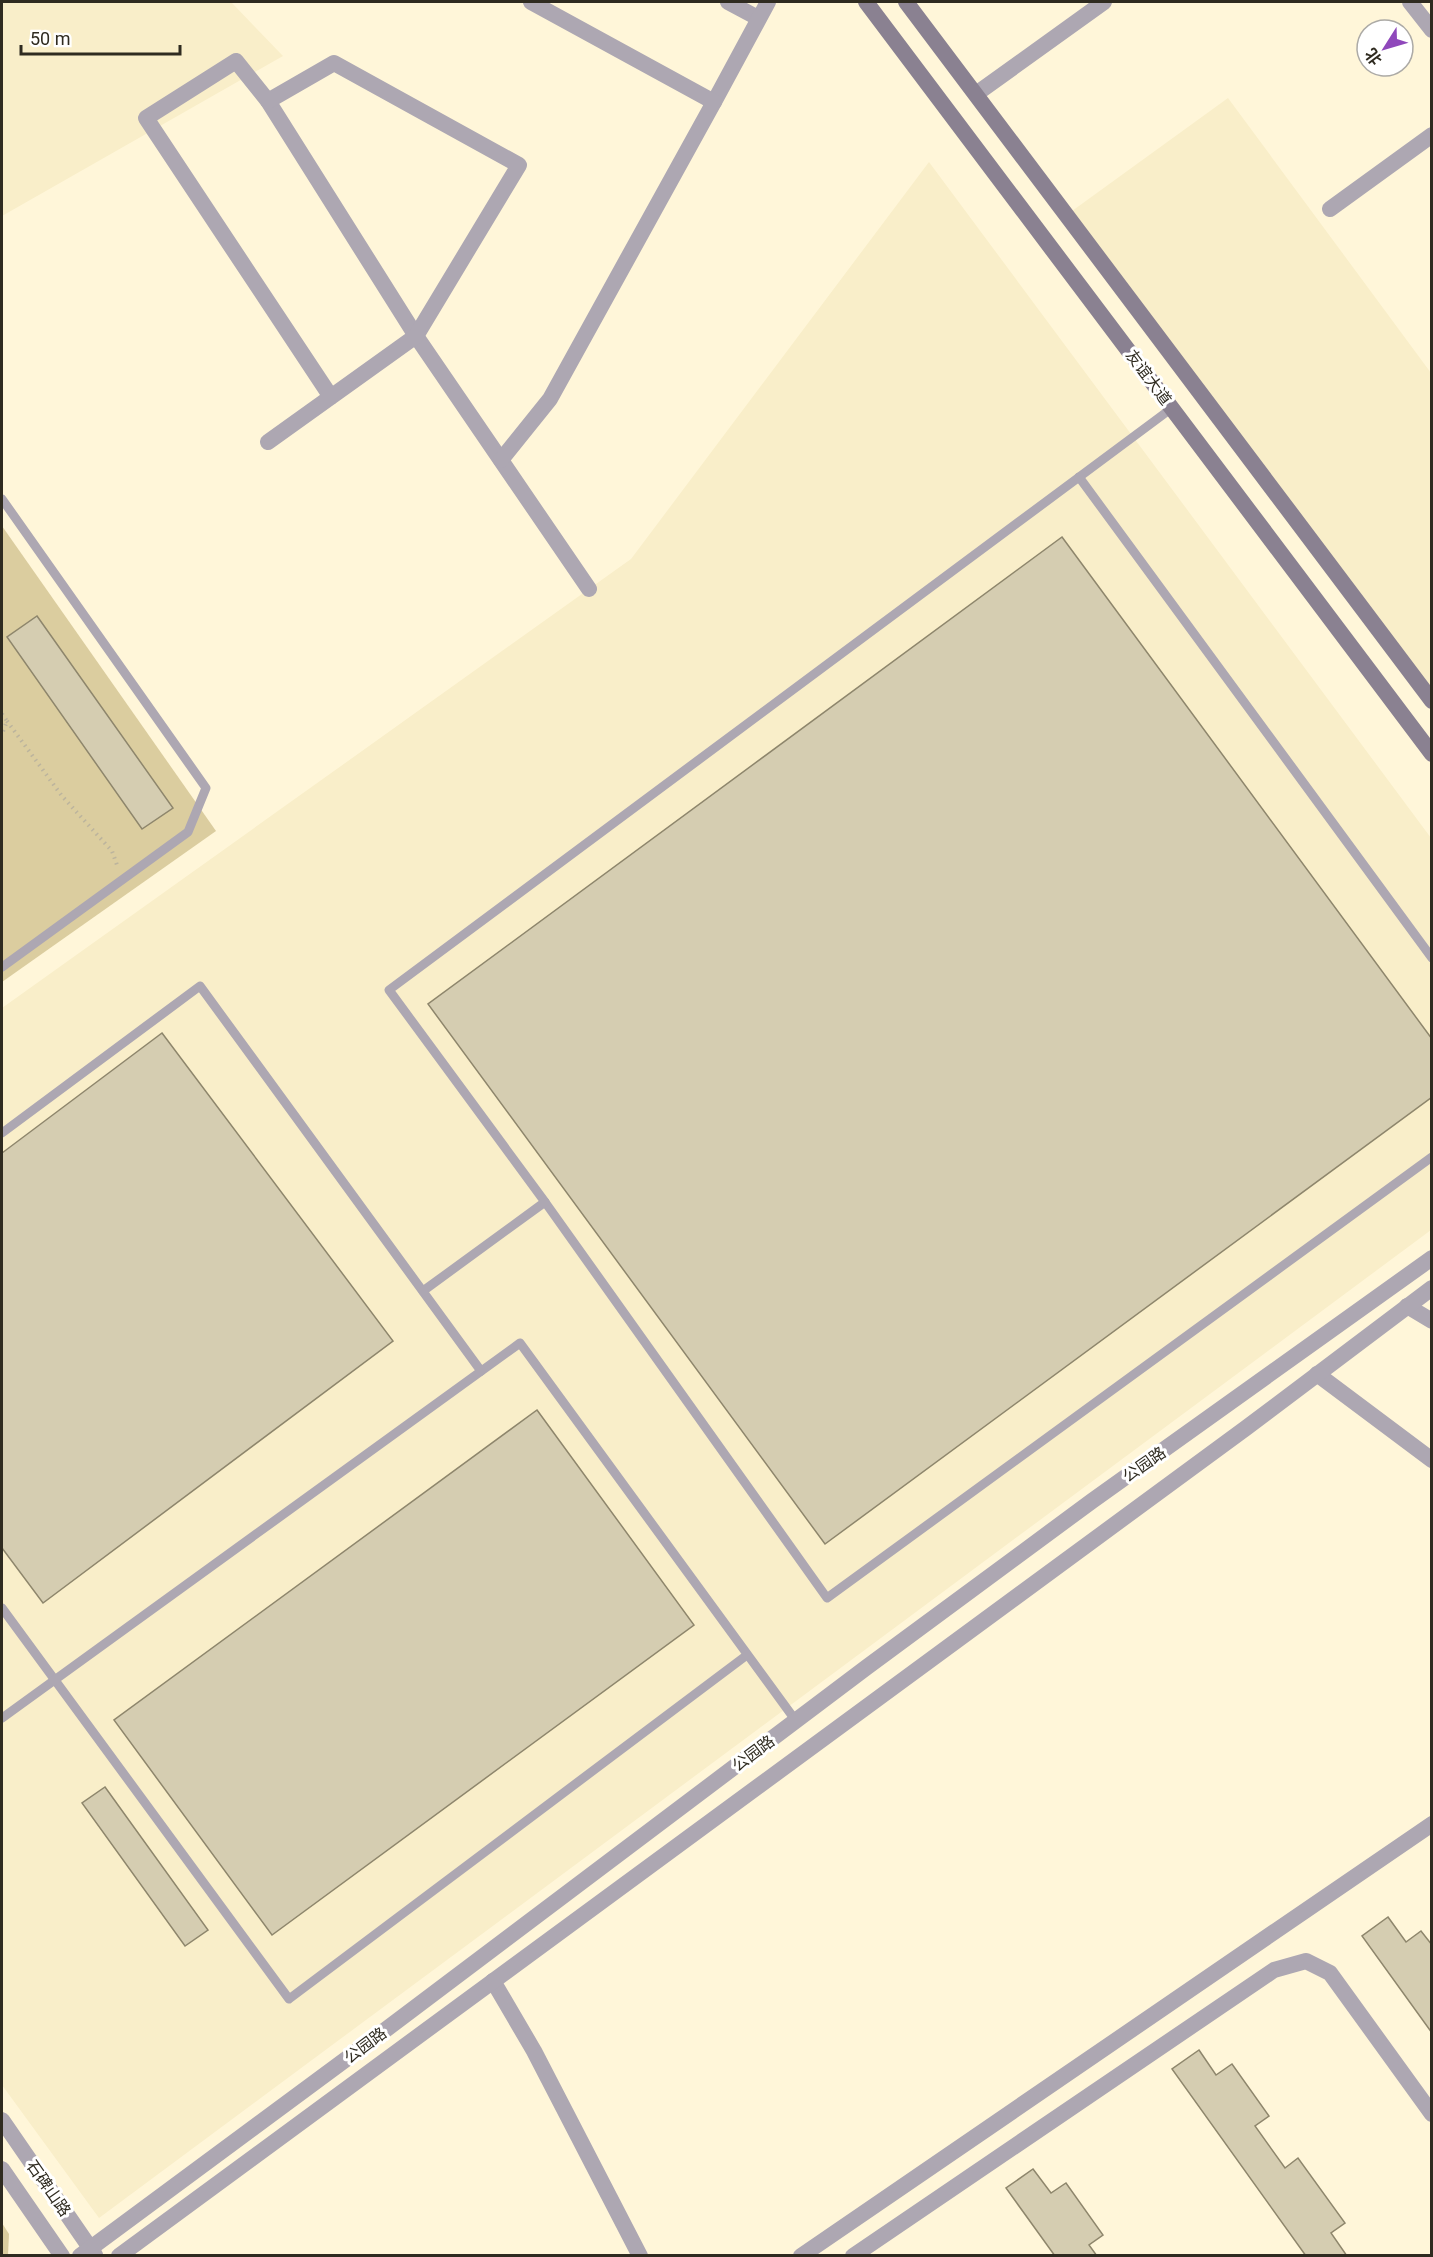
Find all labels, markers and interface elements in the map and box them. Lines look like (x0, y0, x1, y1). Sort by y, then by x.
scale bar (21, 18, 180, 56)
north arrow (1355, 18, 1415, 78)
text: 50 m (30, 28, 70, 49)
text: 北 (1361, 45, 1386, 69)
street label: 友谊大道 (1122, 346, 1175, 409)
street label: 公园路 (1119, 1443, 1169, 1486)
street label: 公园路 (728, 1731, 778, 1775)
street label: 公园路 (340, 2023, 390, 2067)
street label: 石碑山路 (22, 2157, 75, 2220)

